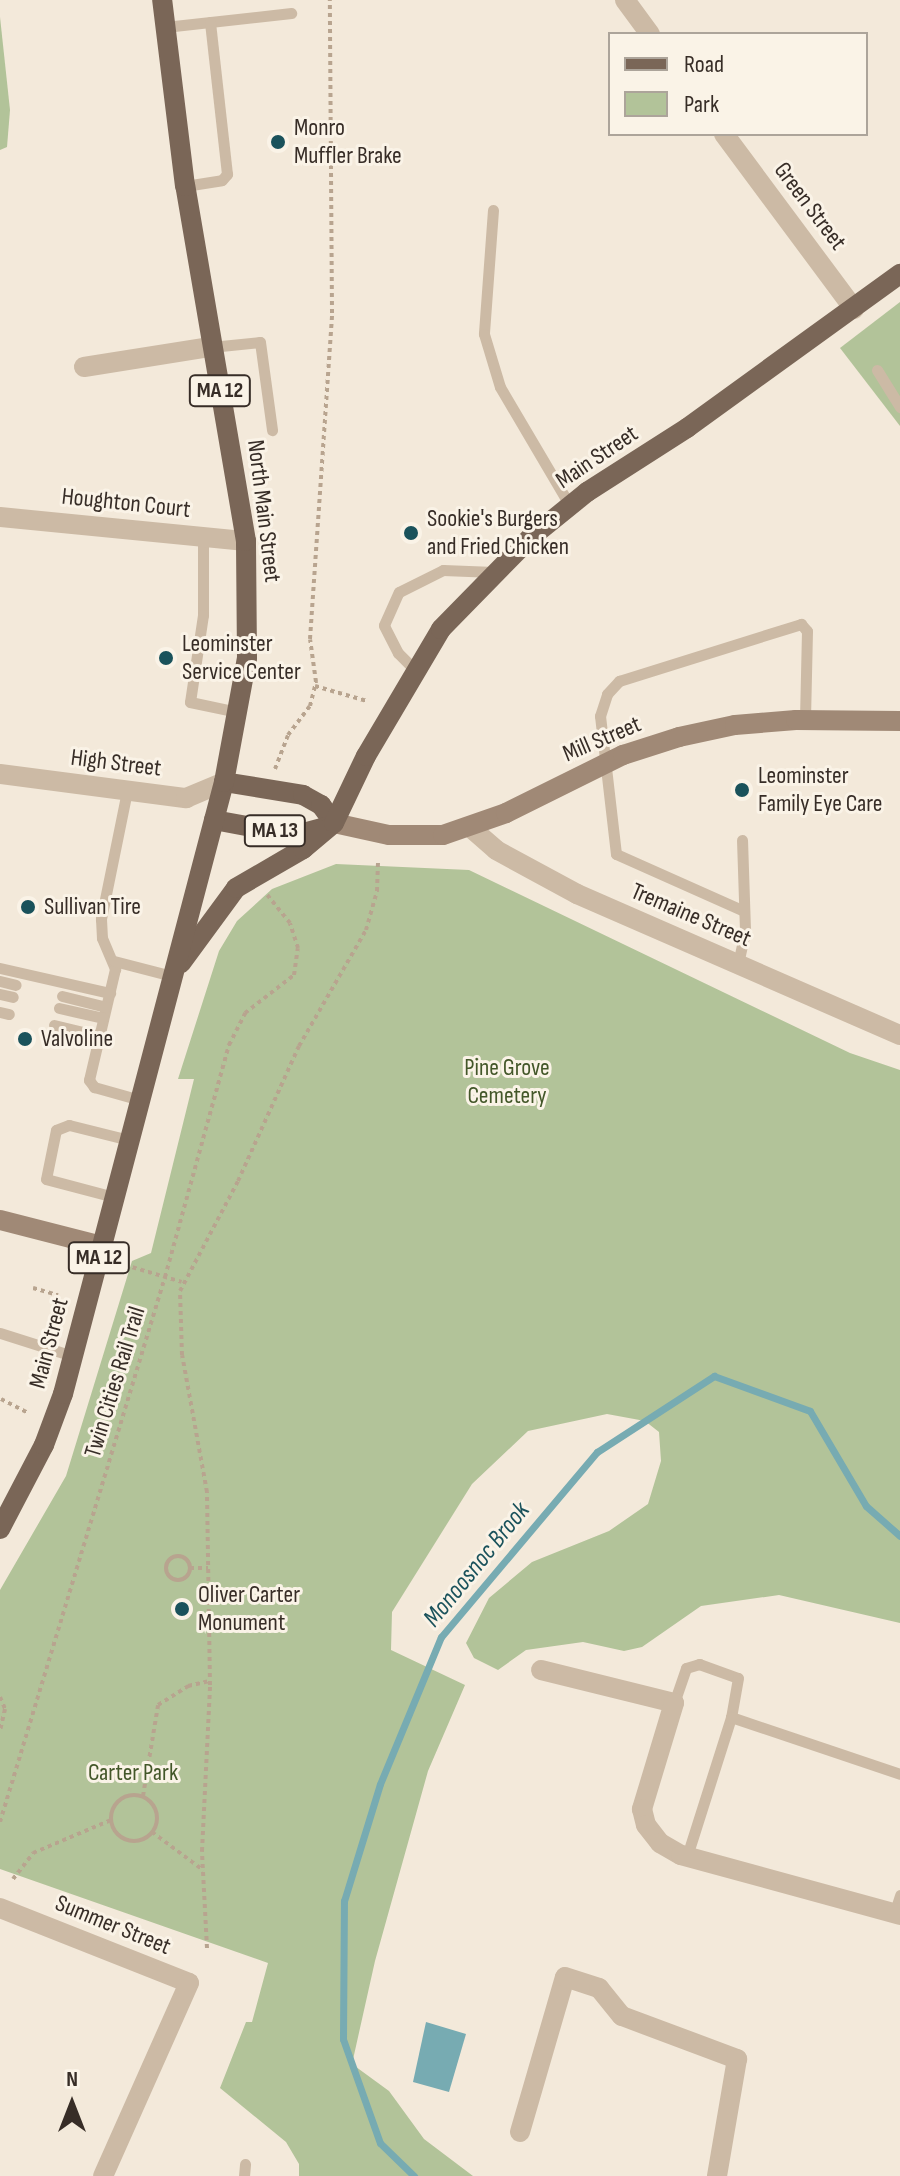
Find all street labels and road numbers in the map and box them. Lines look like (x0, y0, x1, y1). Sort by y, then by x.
street label: Green Street (768, 156, 852, 256)
road number: MA 12 (188, 373, 252, 409)
street label: Main Street (551, 419, 643, 495)
street label: North Main Street (241, 438, 287, 584)
street label: Houghton Court (60, 482, 192, 524)
street label: Mill Street (559, 710, 645, 768)
street label: High Street (69, 743, 163, 783)
road number: MA 13 (243, 813, 307, 849)
street label: Tremaine Street (627, 877, 755, 953)
road number: MA 12 (67, 1240, 131, 1276)
street label: Main Street (23, 1295, 75, 1391)
street label: Twin Cities Rail Trail (78, 1303, 152, 1461)
street label: Summer Street (51, 1889, 175, 1961)

